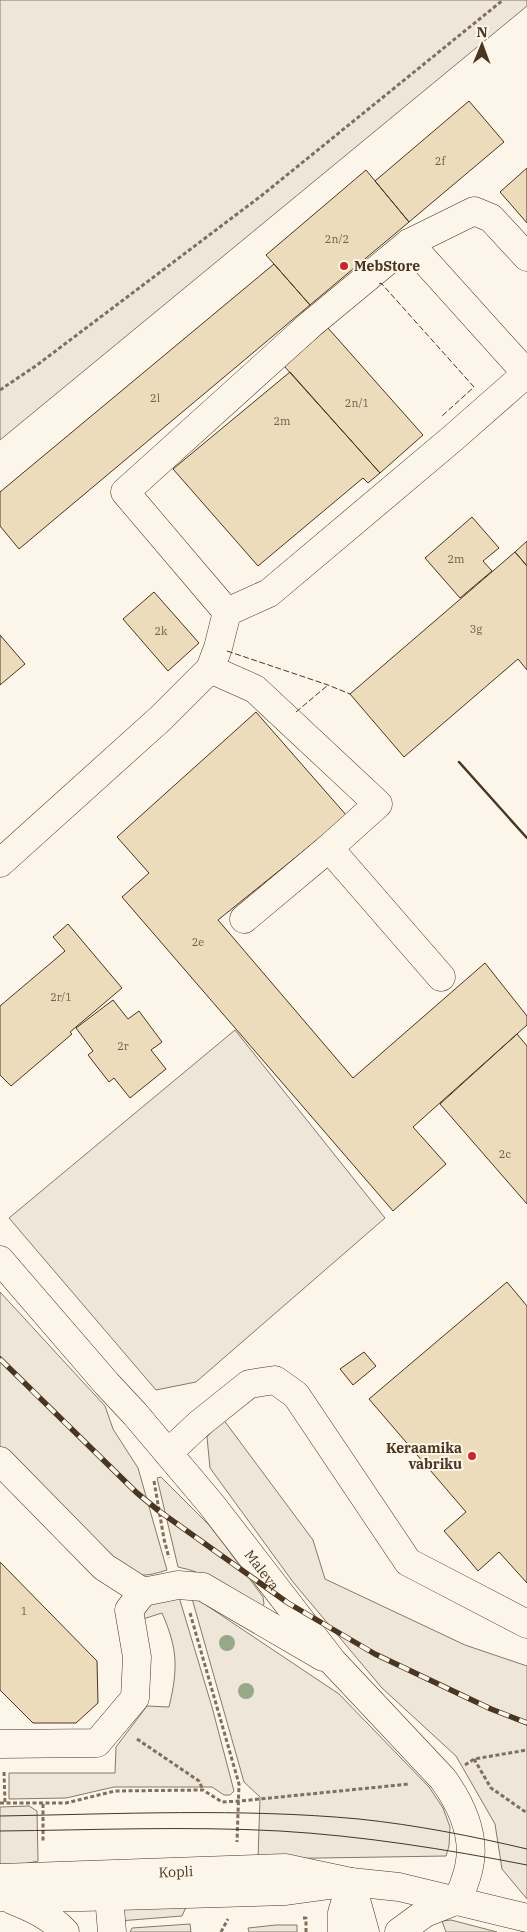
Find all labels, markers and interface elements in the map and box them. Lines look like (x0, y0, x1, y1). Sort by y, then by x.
north arrow (457, 20, 507, 70)
text: N (477, 23, 488, 41)
house number: 2f (435, 154, 446, 168)
house number: 2n/2 (325, 232, 349, 246)
place label: MebStore (354, 257, 420, 275)
marker: MebStore (338, 260, 350, 272)
house number: 2l (150, 391, 160, 405)
house number: 2n/1 (345, 396, 369, 410)
house number: 2m (273, 414, 291, 428)
house number: 2m (447, 552, 465, 566)
house number: 3g (470, 622, 482, 636)
house number: 2k (154, 624, 168, 638)
house number: 2e (192, 935, 204, 949)
house number: 2r/1 (50, 990, 72, 1004)
house number: 2r (117, 1039, 129, 1053)
house number: 2c (499, 1147, 511, 1161)
place label: Keraamika vabriku (386, 1439, 462, 1473)
marker: Keraamika vabriku (466, 1450, 478, 1462)
street label: Maleva (241, 1546, 284, 1594)
house number: 1 (21, 1604, 27, 1618)
street label: Kopli (158, 1862, 194, 1881)

